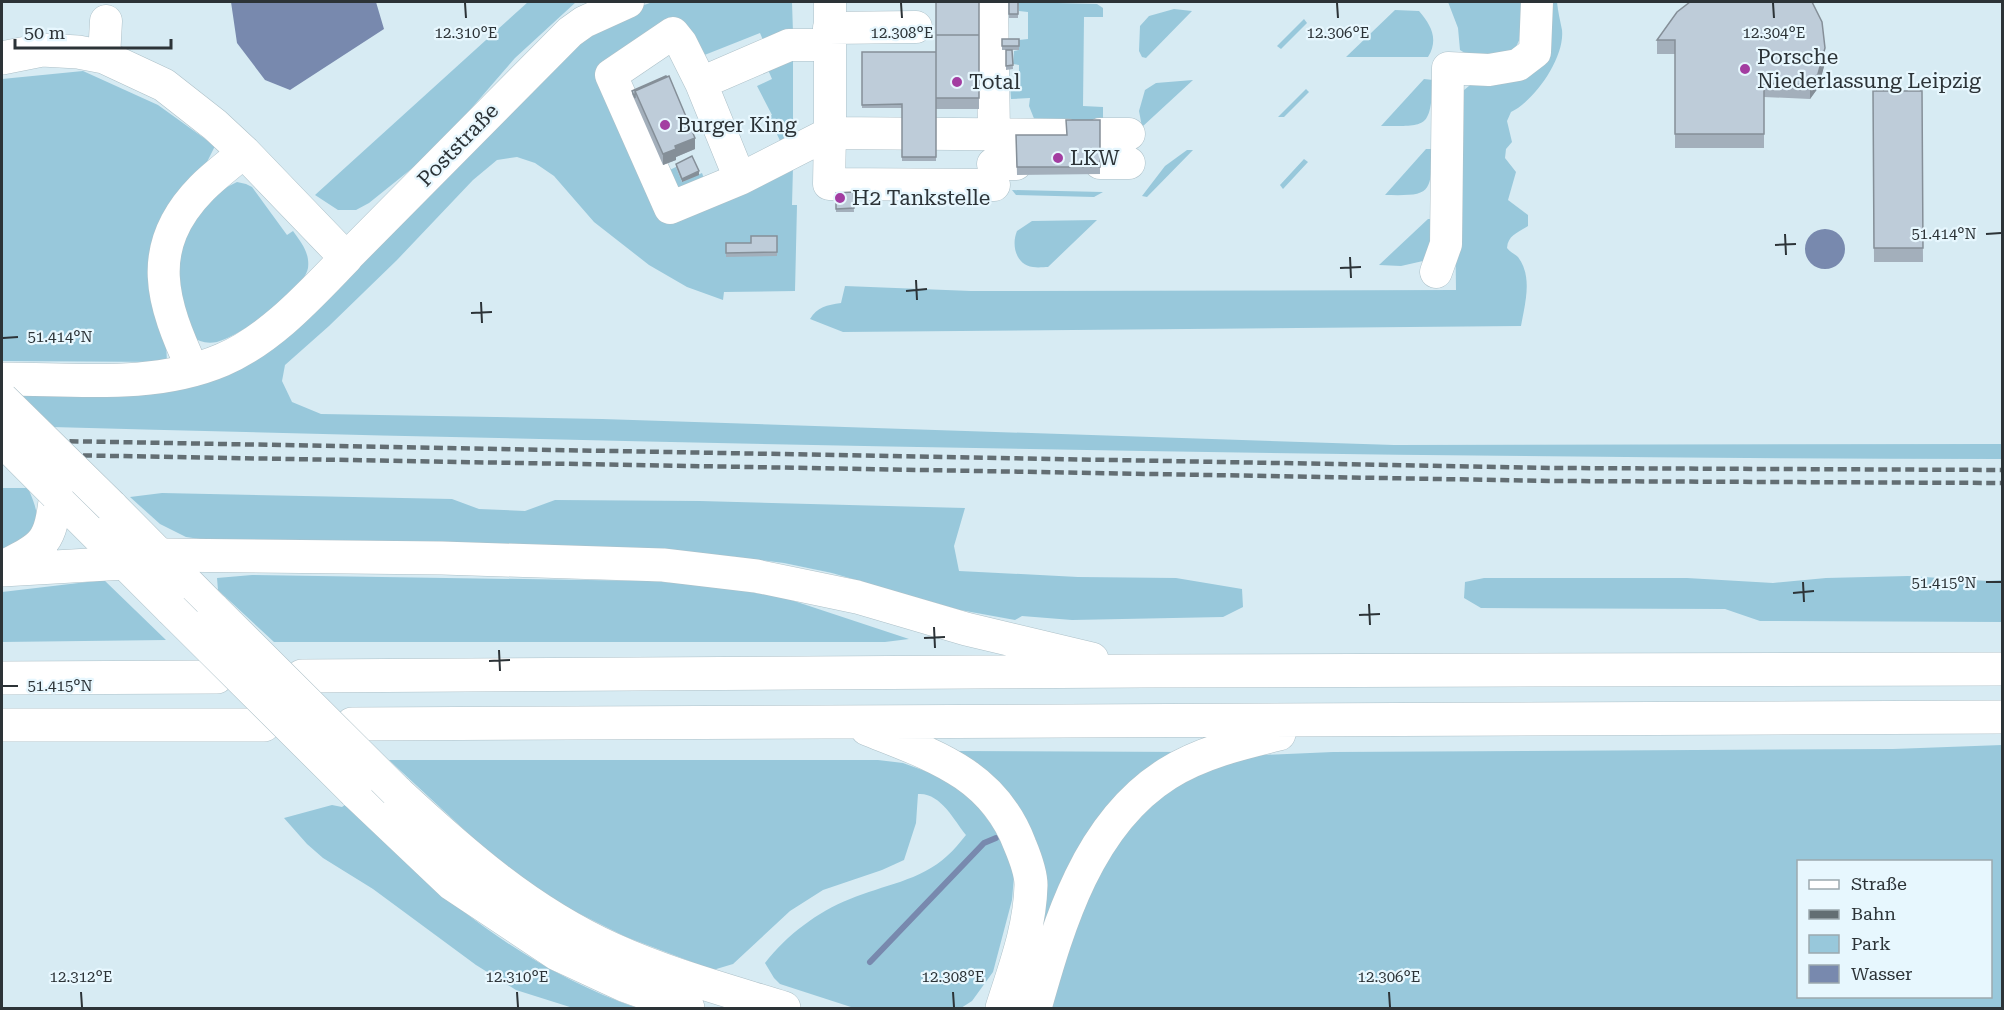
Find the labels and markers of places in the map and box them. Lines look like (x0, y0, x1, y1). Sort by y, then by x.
place label: Porsche Niederlassung Leipzig (1757, 45, 1981, 93)
marker: Porsche Niederlassung Leipzig (1738, 62, 1752, 76)
place label: Total (969, 70, 1021, 94)
marker: Total (950, 75, 964, 89)
place label: Burger King (677, 113, 797, 137)
marker: Burger King (658, 118, 672, 132)
place label: LKW (1070, 146, 1120, 170)
marker: LKW (1051, 151, 1065, 165)
place label: H2 Tankstelle (852, 186, 990, 210)
marker: H2 Tankstelle (833, 191, 847, 205)

